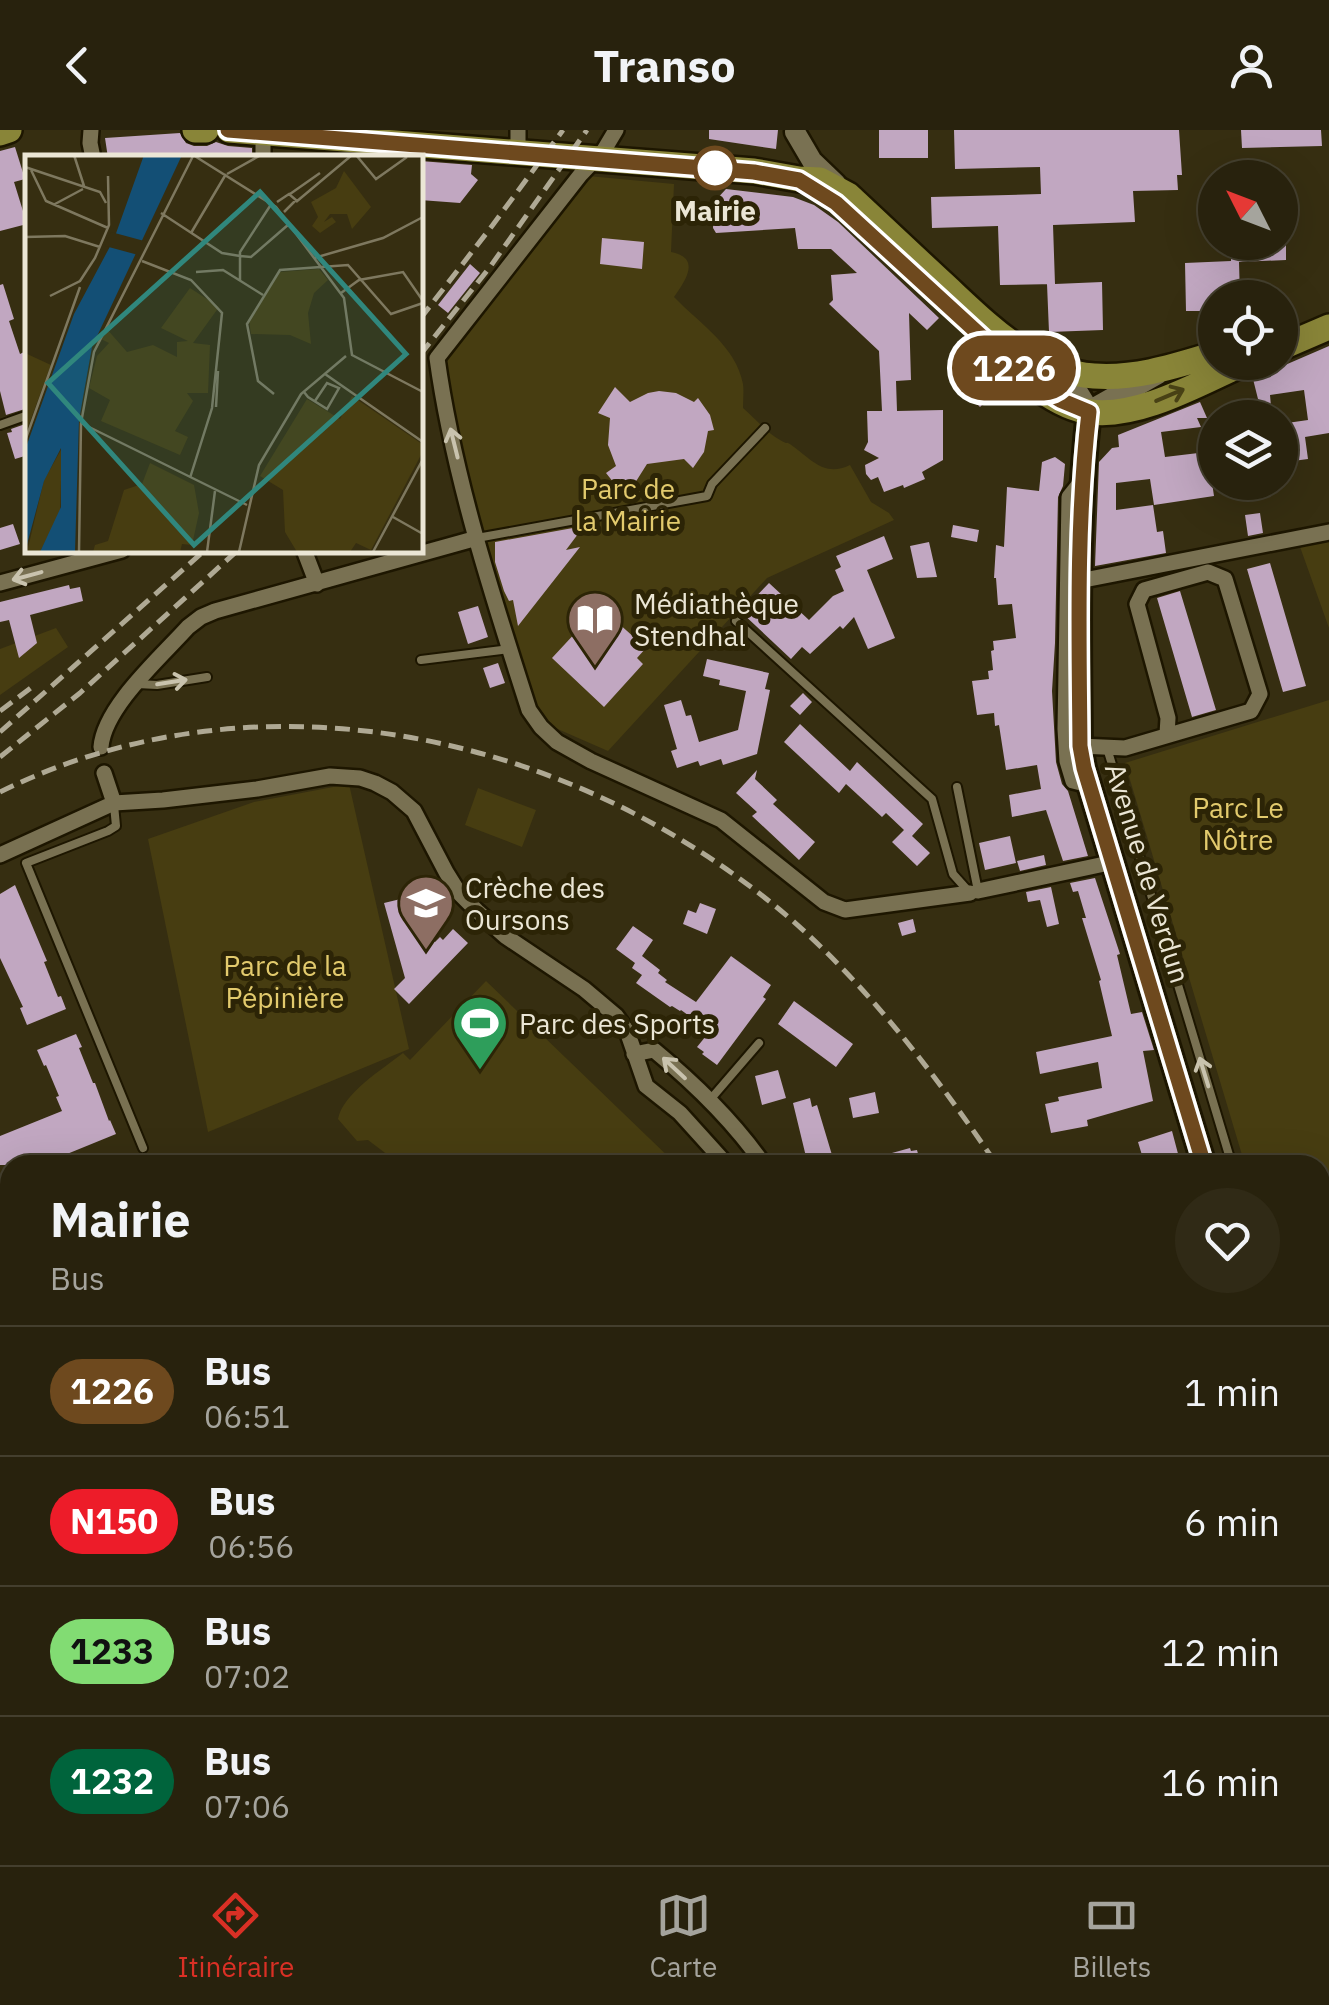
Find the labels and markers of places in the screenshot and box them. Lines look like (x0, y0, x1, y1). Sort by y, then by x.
marker: Mairie (694, 147, 736, 189)
place label: Mairie (674, 192, 756, 229)
place label: Médiathèque Stendhal (634, 585, 799, 654)
library icon: Médiathèque Stendhal (565, 589, 625, 668)
place label: Crèche des Oursons (465, 869, 605, 938)
school or university icon: Crèche des Oursons (396, 873, 456, 952)
sports icon: Parc des Sports (450, 993, 510, 1072)
place label: Parc des Sports (519, 1005, 715, 1042)

